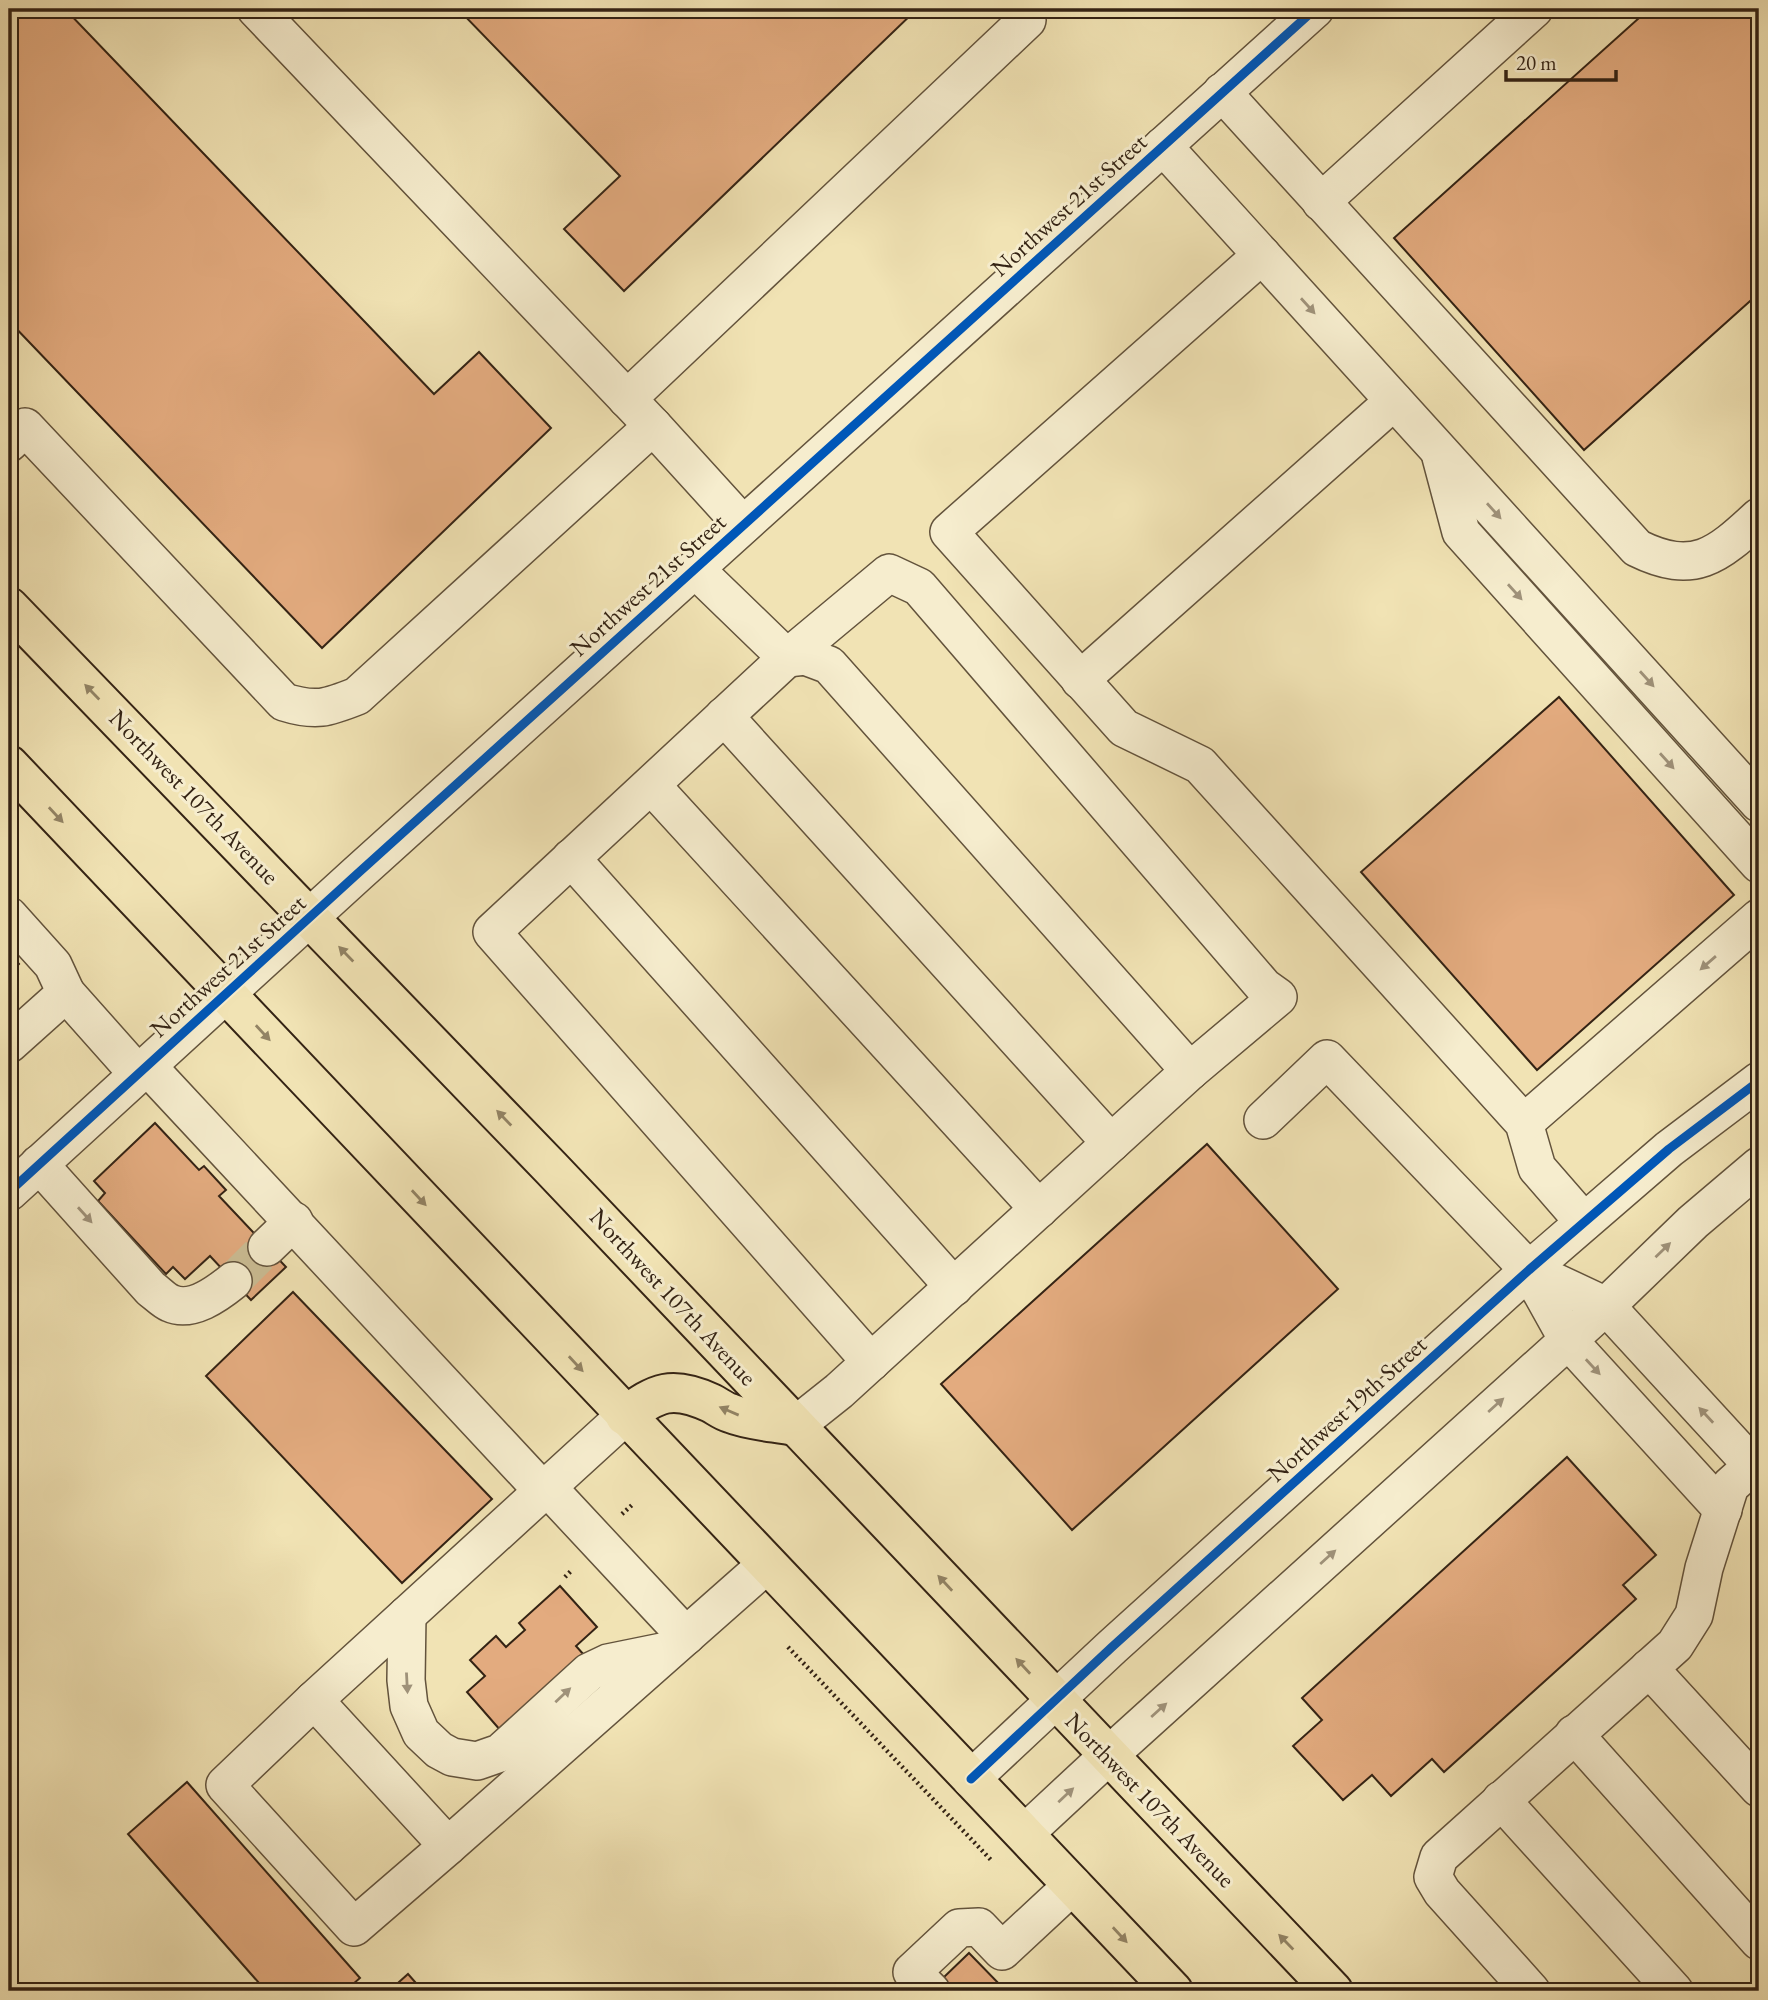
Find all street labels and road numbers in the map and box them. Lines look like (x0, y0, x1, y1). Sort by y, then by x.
street label: Northwest 21st Street (984, 126, 1153, 283)
street label: Northwest 21st Street (563, 506, 732, 663)
street label: Northwest 107th Avenue (103, 703, 286, 891)
street label: Northwest 21st Street (143, 887, 312, 1044)
street label: Northwest 107th Avenue (583, 1201, 764, 1392)
street label: Northwest 19th Street (1261, 1329, 1433, 1488)
street label: Northwest 107th Avenue (1059, 1706, 1242, 1894)

